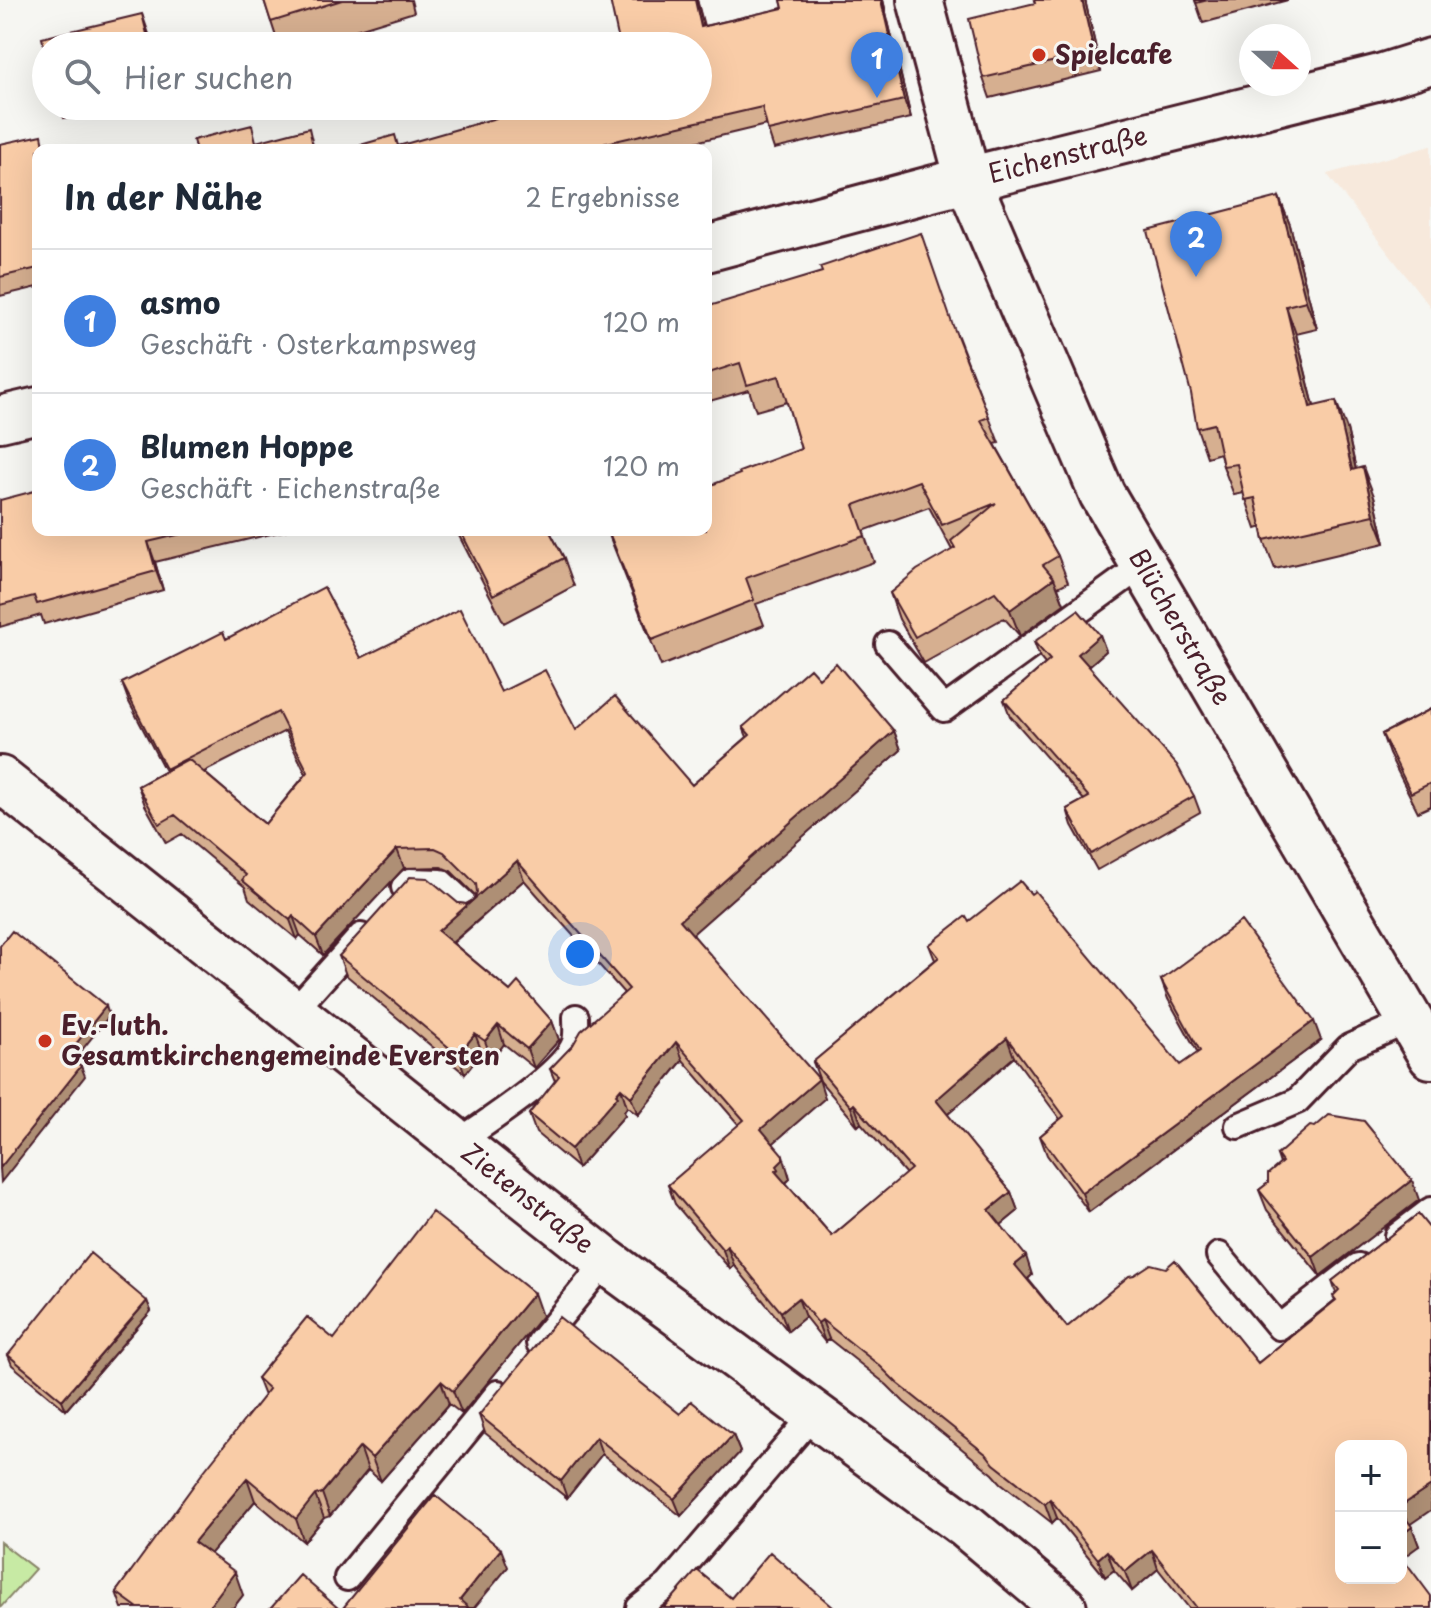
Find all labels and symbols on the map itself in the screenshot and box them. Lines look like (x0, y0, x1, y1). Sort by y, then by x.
north arrow (1239, 24, 1311, 96)
pin: 1 (851, 32, 903, 98)
place label: Spielcafe (1055, 34, 1172, 73)
marker: Spielcafe (1030, 46, 1048, 64)
street label: Eichenstraße (984, 115, 1151, 192)
pin: 2 (1170, 211, 1222, 277)
street label: Blücherstraße (1120, 541, 1242, 712)
your location (560, 934, 600, 974)
place label: Ev.-luth. Gesamtkirchengemeinde Eversten (61, 1005, 500, 1074)
marker: Ev.-luth. Gesamtkirchengemeinde Eversten (36, 1032, 54, 1050)
street label: Zietenstraße (454, 1132, 603, 1263)

